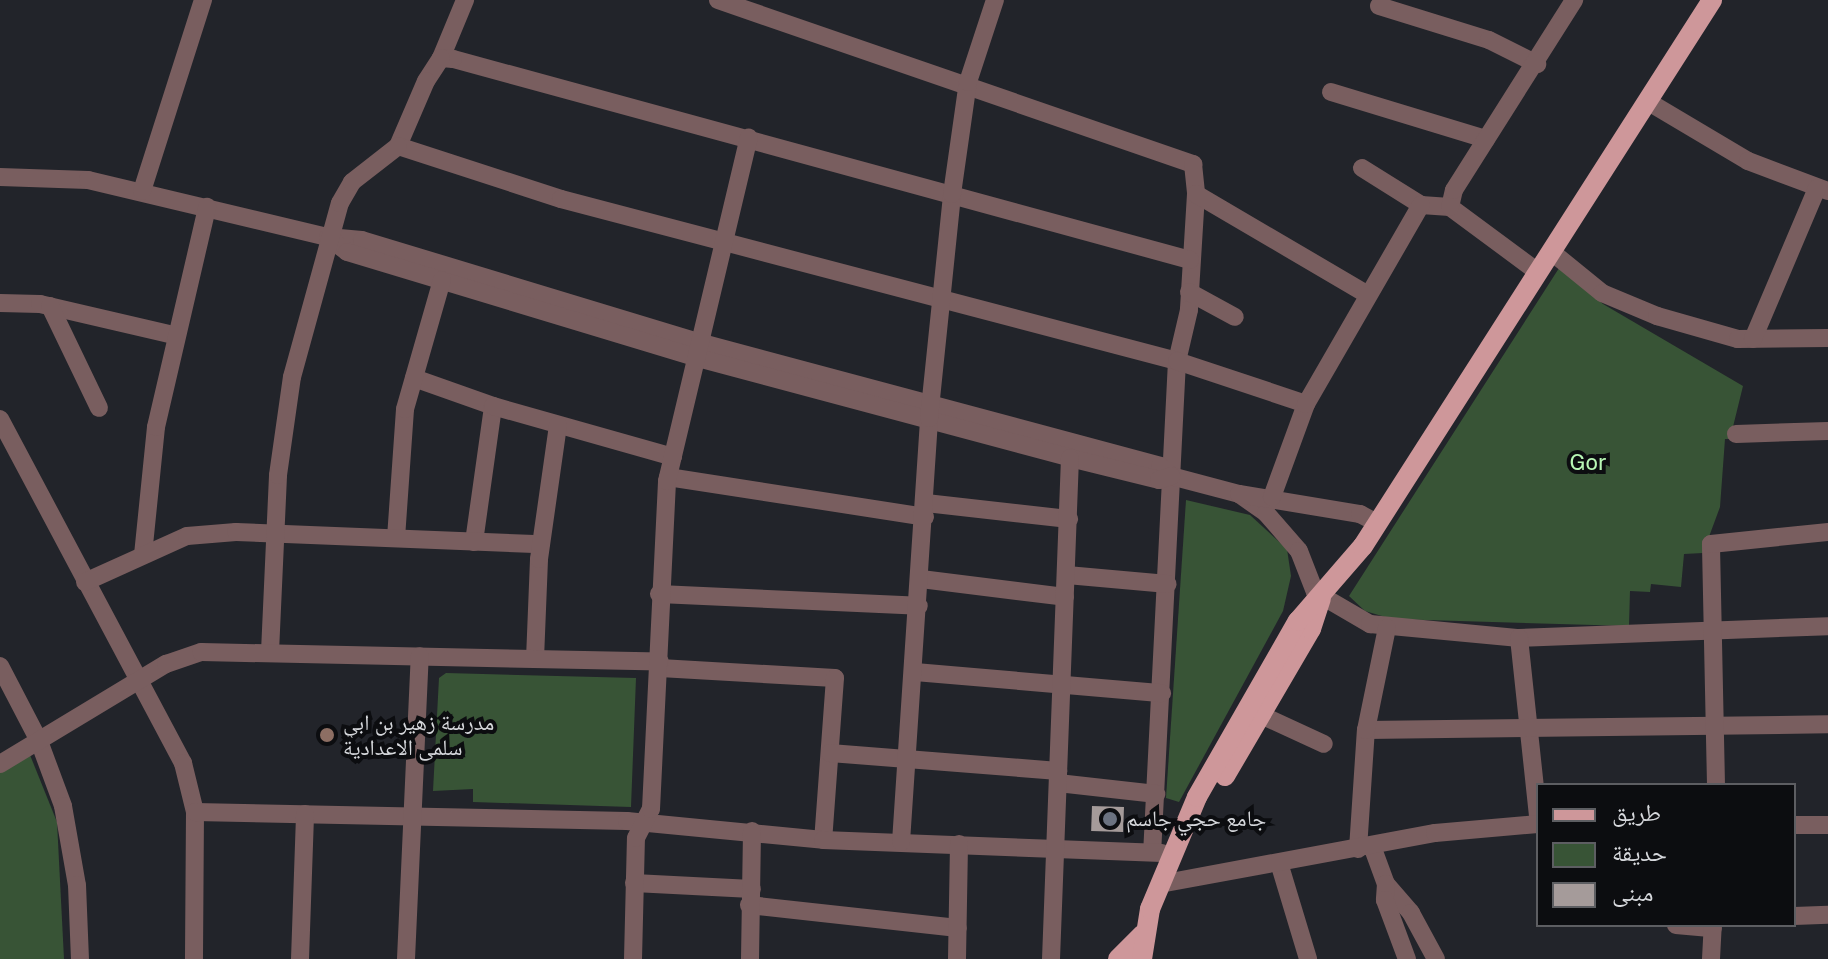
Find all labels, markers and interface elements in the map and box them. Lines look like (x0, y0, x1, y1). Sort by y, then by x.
park label: Gor (1569, 450, 1607, 476)
place label: مدرسة زهير بن ابي سلمى الاعدادية (343, 709, 494, 760)
marker: مدرسة زهير بن ابي سلمى الاعدادية (318, 726, 336, 744)
legend (1536, 783, 1796, 927)
text: طريق (1612, 798, 1661, 826)
place label: جامع حجي جاسم (1126, 806, 1266, 832)
marker: جامع حجي جاسم (1101, 810, 1119, 828)
text: حديقة (1612, 838, 1667, 866)
text: مبنى (1612, 878, 1653, 906)

